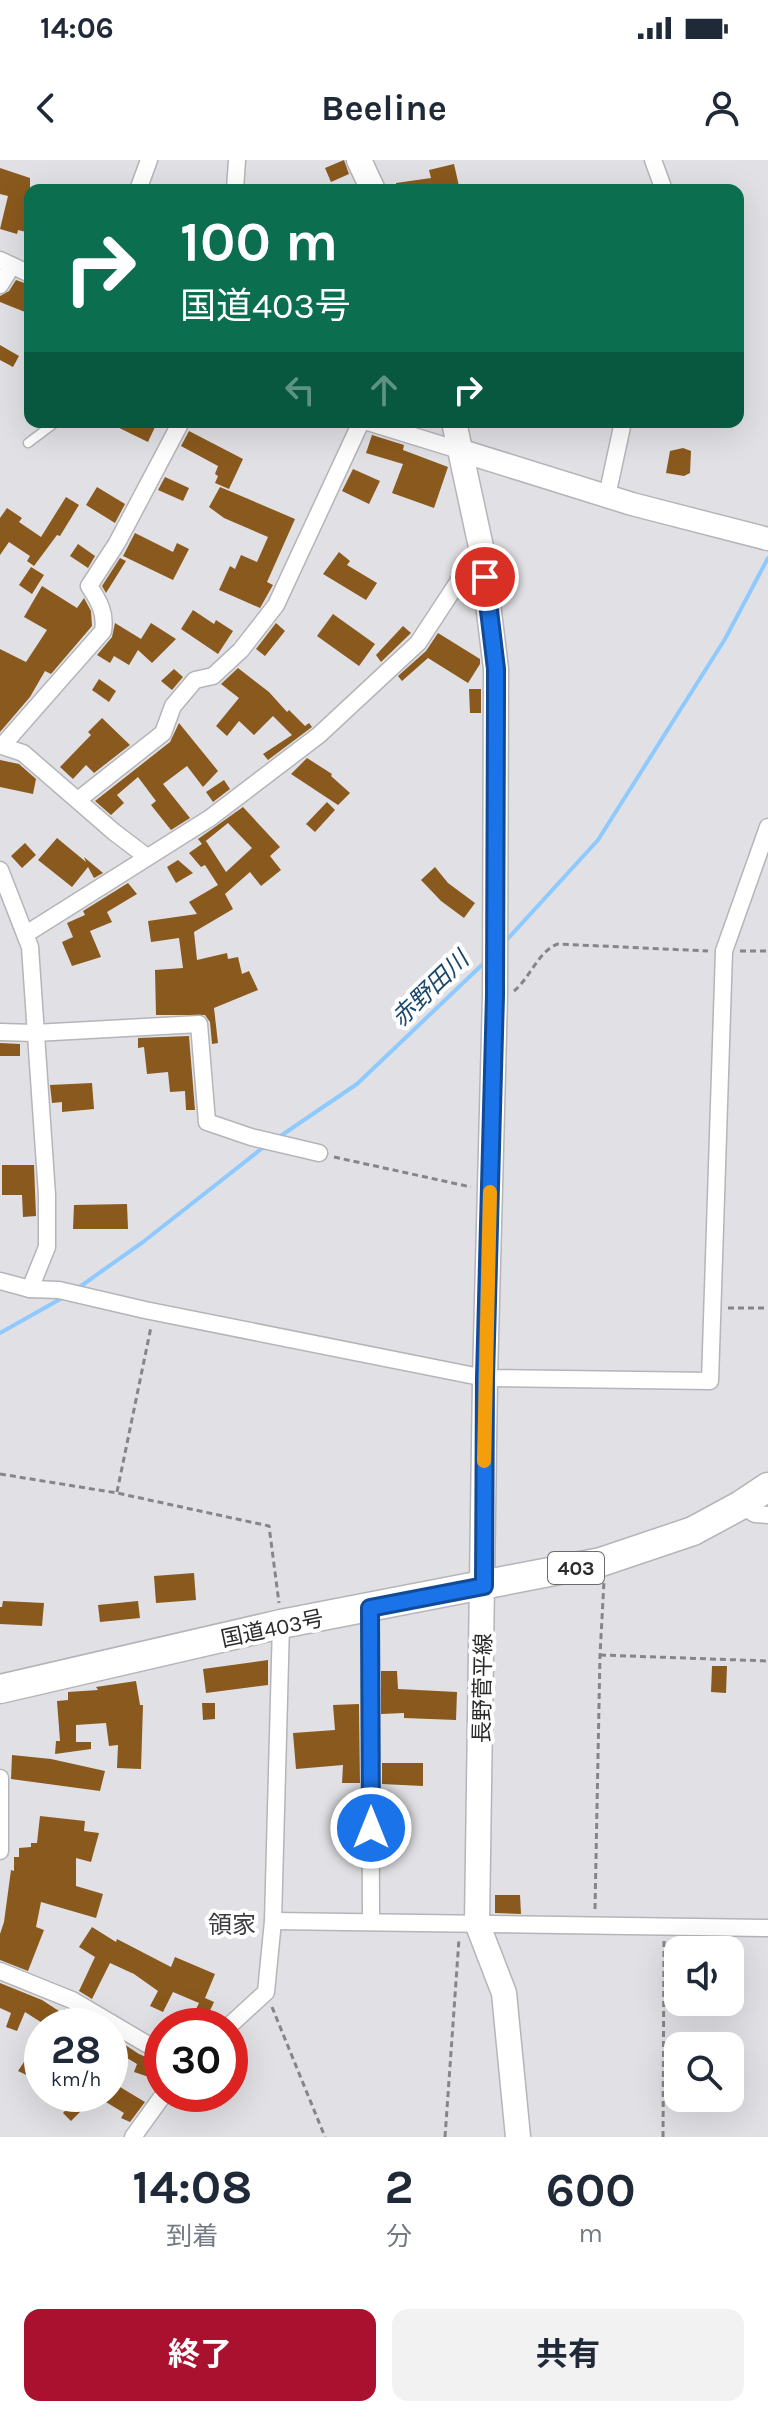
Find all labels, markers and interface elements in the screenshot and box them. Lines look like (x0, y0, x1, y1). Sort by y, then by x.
text: 14:06 (40, 10, 114, 46)
icon: back (24, 86, 68, 130)
icon: person (700, 86, 744, 130)
text: Beeline (321, 87, 447, 129)
text: 100 m (180, 209, 338, 274)
icon: right (48, 216, 152, 320)
text: 国道403号 (180, 285, 351, 327)
icon: left (278, 368, 322, 412)
icon: ahead (362, 368, 406, 412)
icon: right (446, 368, 490, 412)
pin (451, 543, 519, 611)
icon: arrive (463, 555, 507, 599)
water label: 赤野田川 (386, 944, 476, 1032)
road number: 403 (548, 1552, 604, 1584)
street label: 国道403号 (218, 1605, 326, 1653)
street label: 長野菅平線 (469, 1633, 497, 1743)
position arrow (329, 1786, 413, 1870)
district label: 領家 (208, 1911, 256, 1939)
map controls (664, 1936, 744, 2112)
button: sound (664, 1936, 744, 2016)
speed limit sign: 30 (144, 2008, 248, 2112)
text: 28 (51, 2026, 101, 2073)
button: search (664, 2032, 744, 2112)
text: km/h (51, 2068, 101, 2091)
text: 14:08 (132, 2159, 252, 2215)
text: 2 (385, 2159, 414, 2215)
text: 600 (546, 2162, 636, 2218)
text: m (579, 2218, 603, 2249)
text: 到着 (166, 2221, 218, 2252)
text: 分 (386, 2221, 412, 2252)
button: 終了 (24, 2309, 376, 2401)
button: 共有 (392, 2309, 744, 2401)

